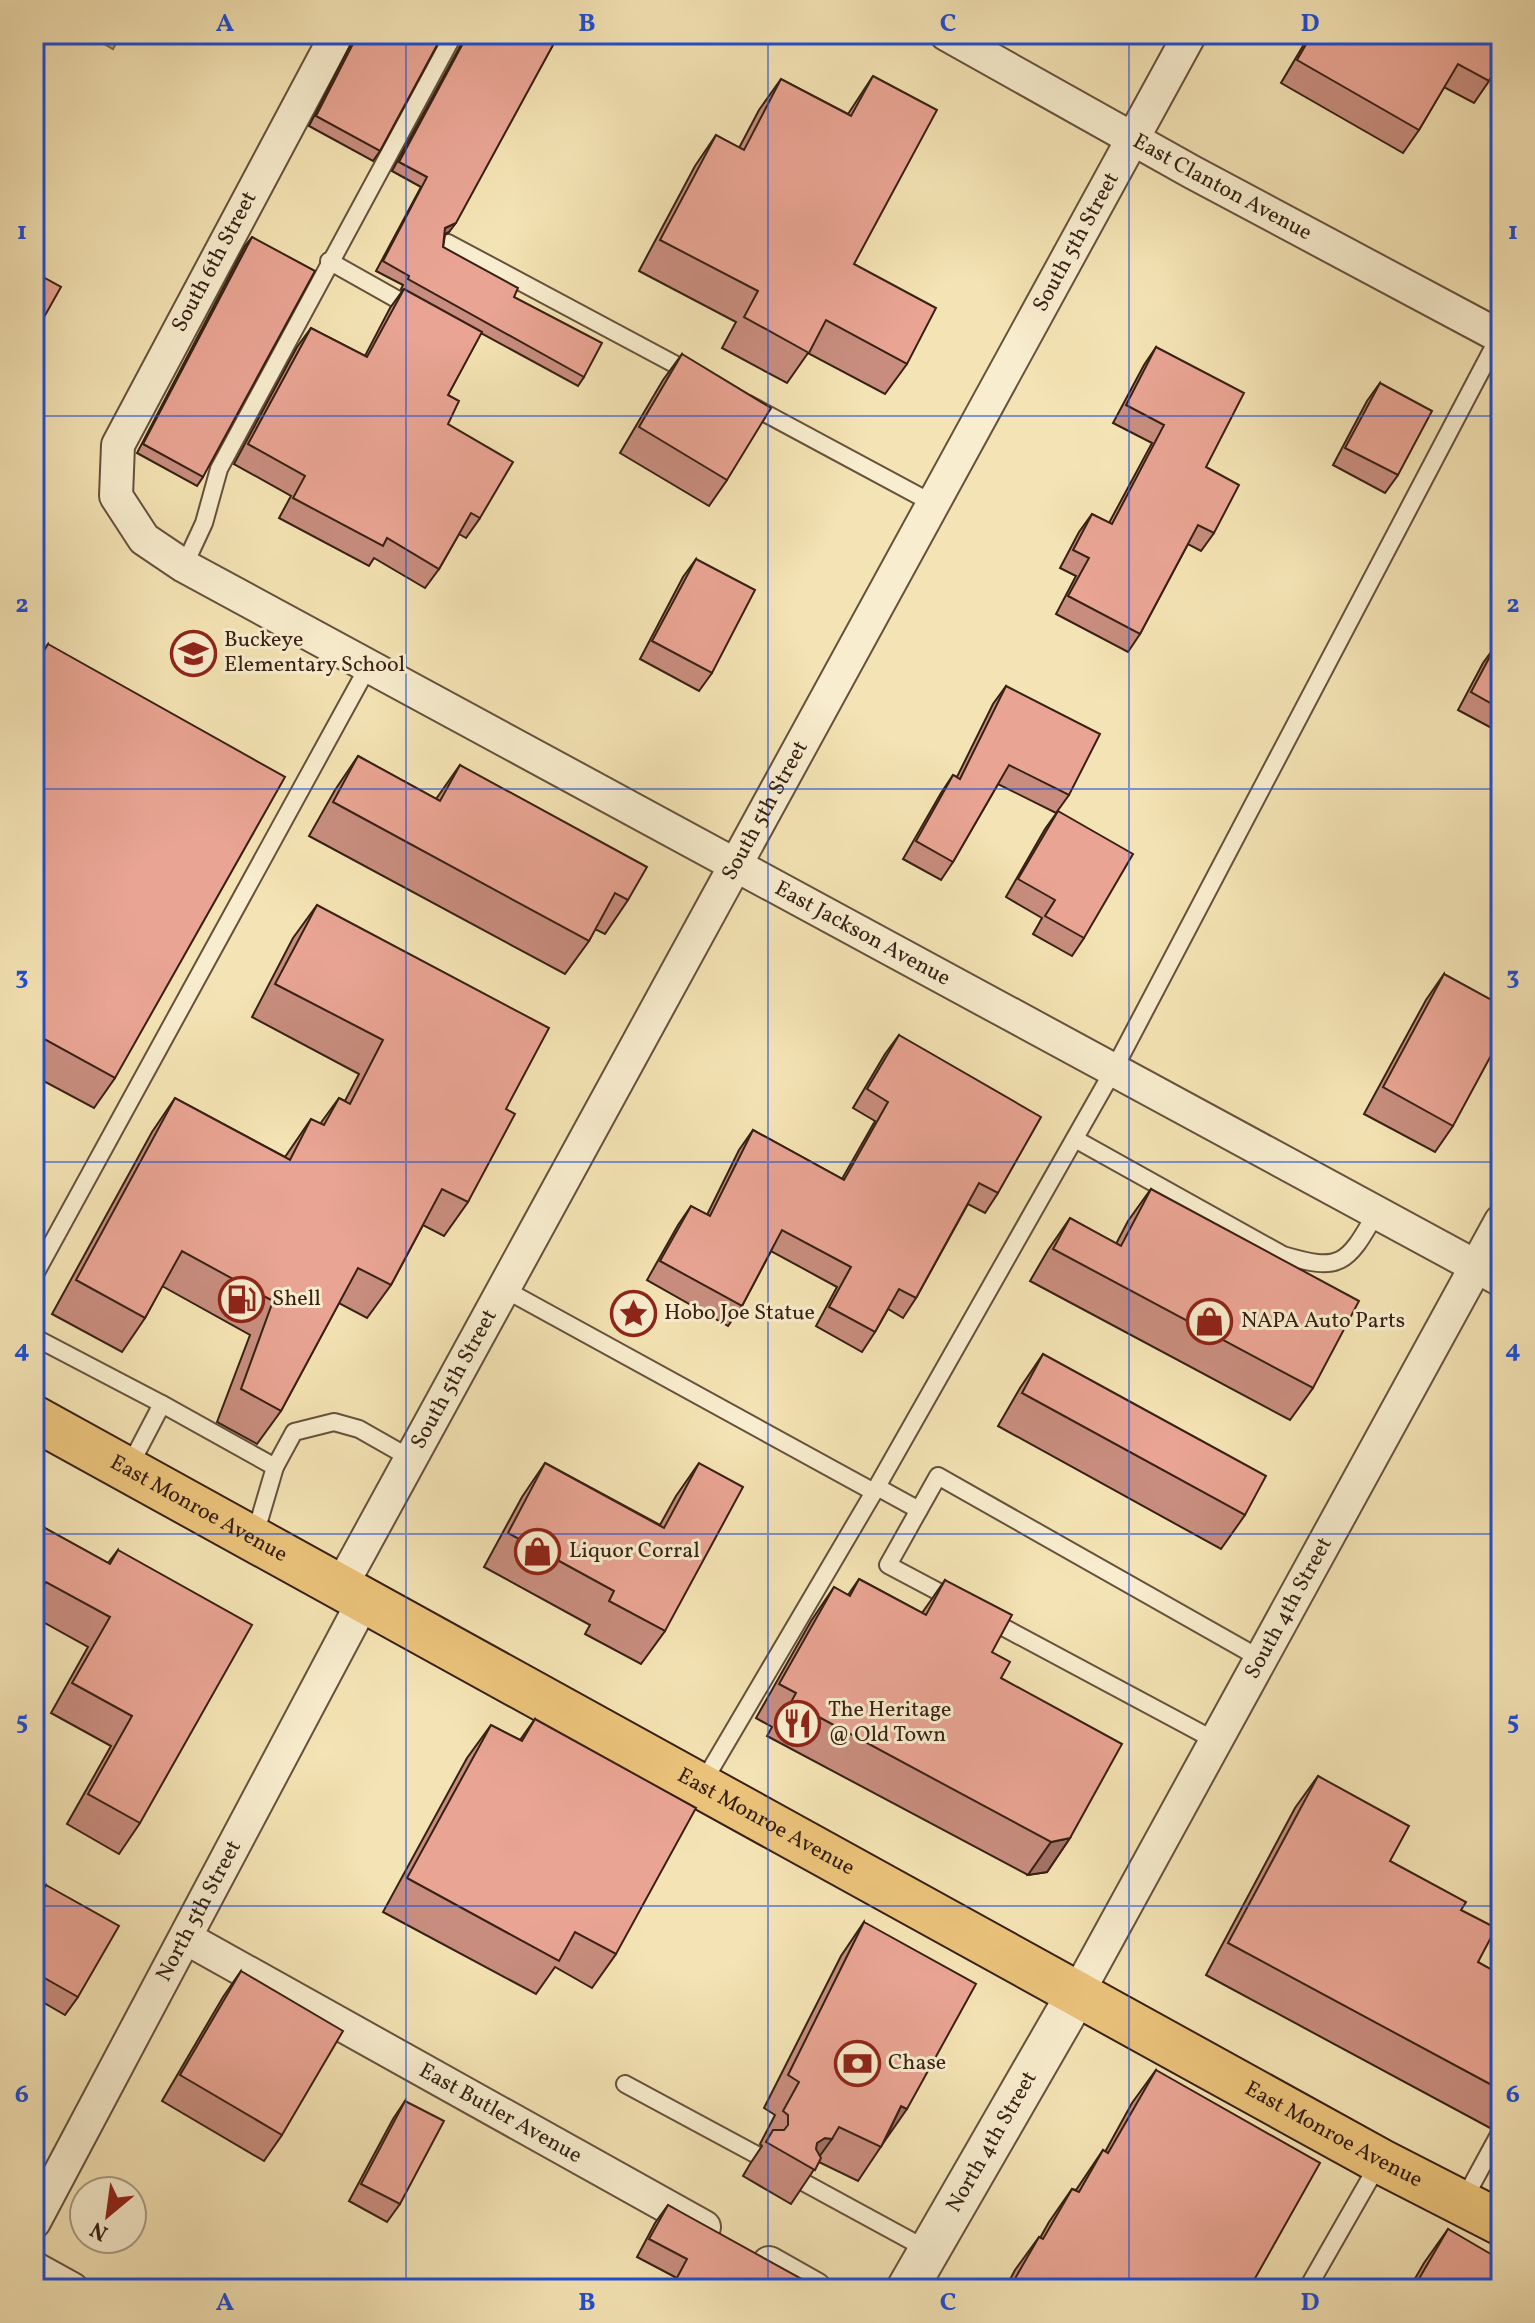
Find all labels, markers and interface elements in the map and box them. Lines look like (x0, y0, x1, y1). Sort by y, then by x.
text: A (216, 6, 235, 42)
text: B (578, 6, 596, 42)
text: C (940, 6, 956, 42)
text: D (1300, 6, 1320, 42)
street label: East Clanton Avenue (1127, 126, 1317, 249)
street label: South 5th Street (1025, 166, 1127, 318)
street label: South 6th Street (165, 186, 265, 338)
text: 1 (17, 214, 27, 250)
text: 1 (1508, 214, 1518, 250)
text: 2 (15, 587, 29, 623)
text: 2 (1506, 587, 1520, 623)
place label: Buckeye Elementary School (224, 625, 405, 681)
school or university icon: Buckeye Elementary School (169, 629, 217, 677)
street label: South 5th Street (714, 735, 816, 886)
street label: East Jackson Avenue (769, 873, 956, 994)
text: 3 (15, 959, 29, 995)
text: 3 (1506, 959, 1520, 995)
fuel station icon: Shell (217, 1275, 265, 1323)
place label: Shell (272, 1284, 321, 1315)
place icon: Hobo Joe Statue (609, 1289, 657, 1337)
shop icon: NAPA Auto Parts (1186, 1297, 1234, 1345)
place label: Hobo Joe Statue (664, 1298, 815, 1329)
street label: South 5th Street (403, 1303, 505, 1455)
place label: NAPA Auto Parts (1241, 1306, 1405, 1337)
text: 4 (14, 1332, 30, 1368)
text: 4 (1505, 1332, 1521, 1368)
street label: East Monroe Avenue (104, 1447, 293, 1570)
shop icon: Liquor Corral (514, 1527, 562, 1575)
street label: South 4th Street (1237, 1531, 1340, 1685)
place label: Liquor Corral (569, 1536, 700, 1567)
place label: The Heritage @ Old Town (828, 1695, 952, 1751)
restaurant icon: The Heritage @ Old Town (773, 1699, 821, 1747)
text: 5 (16, 1704, 28, 1740)
text: 5 (1507, 1704, 1519, 1740)
street label: East Monroe Avenue (672, 1760, 860, 1884)
street label: North 5th Street (149, 1835, 249, 1987)
bank icon: Chase (833, 2039, 881, 2087)
place label: Chase (888, 2048, 946, 2079)
street label: East Butler Avenue (413, 2055, 588, 2171)
street label: North 4th Street (939, 2065, 1045, 2218)
street label: East Monroe Avenue (1239, 2074, 1428, 2196)
text: 6 (15, 2077, 29, 2113)
text: 6 (1506, 2077, 1520, 2113)
north arrow (68, 2175, 148, 2255)
text: N (85, 2213, 114, 2248)
text: A (216, 2285, 235, 2321)
text: B (578, 2285, 596, 2321)
text: C (940, 2285, 956, 2321)
text: D (1300, 2285, 1320, 2321)

